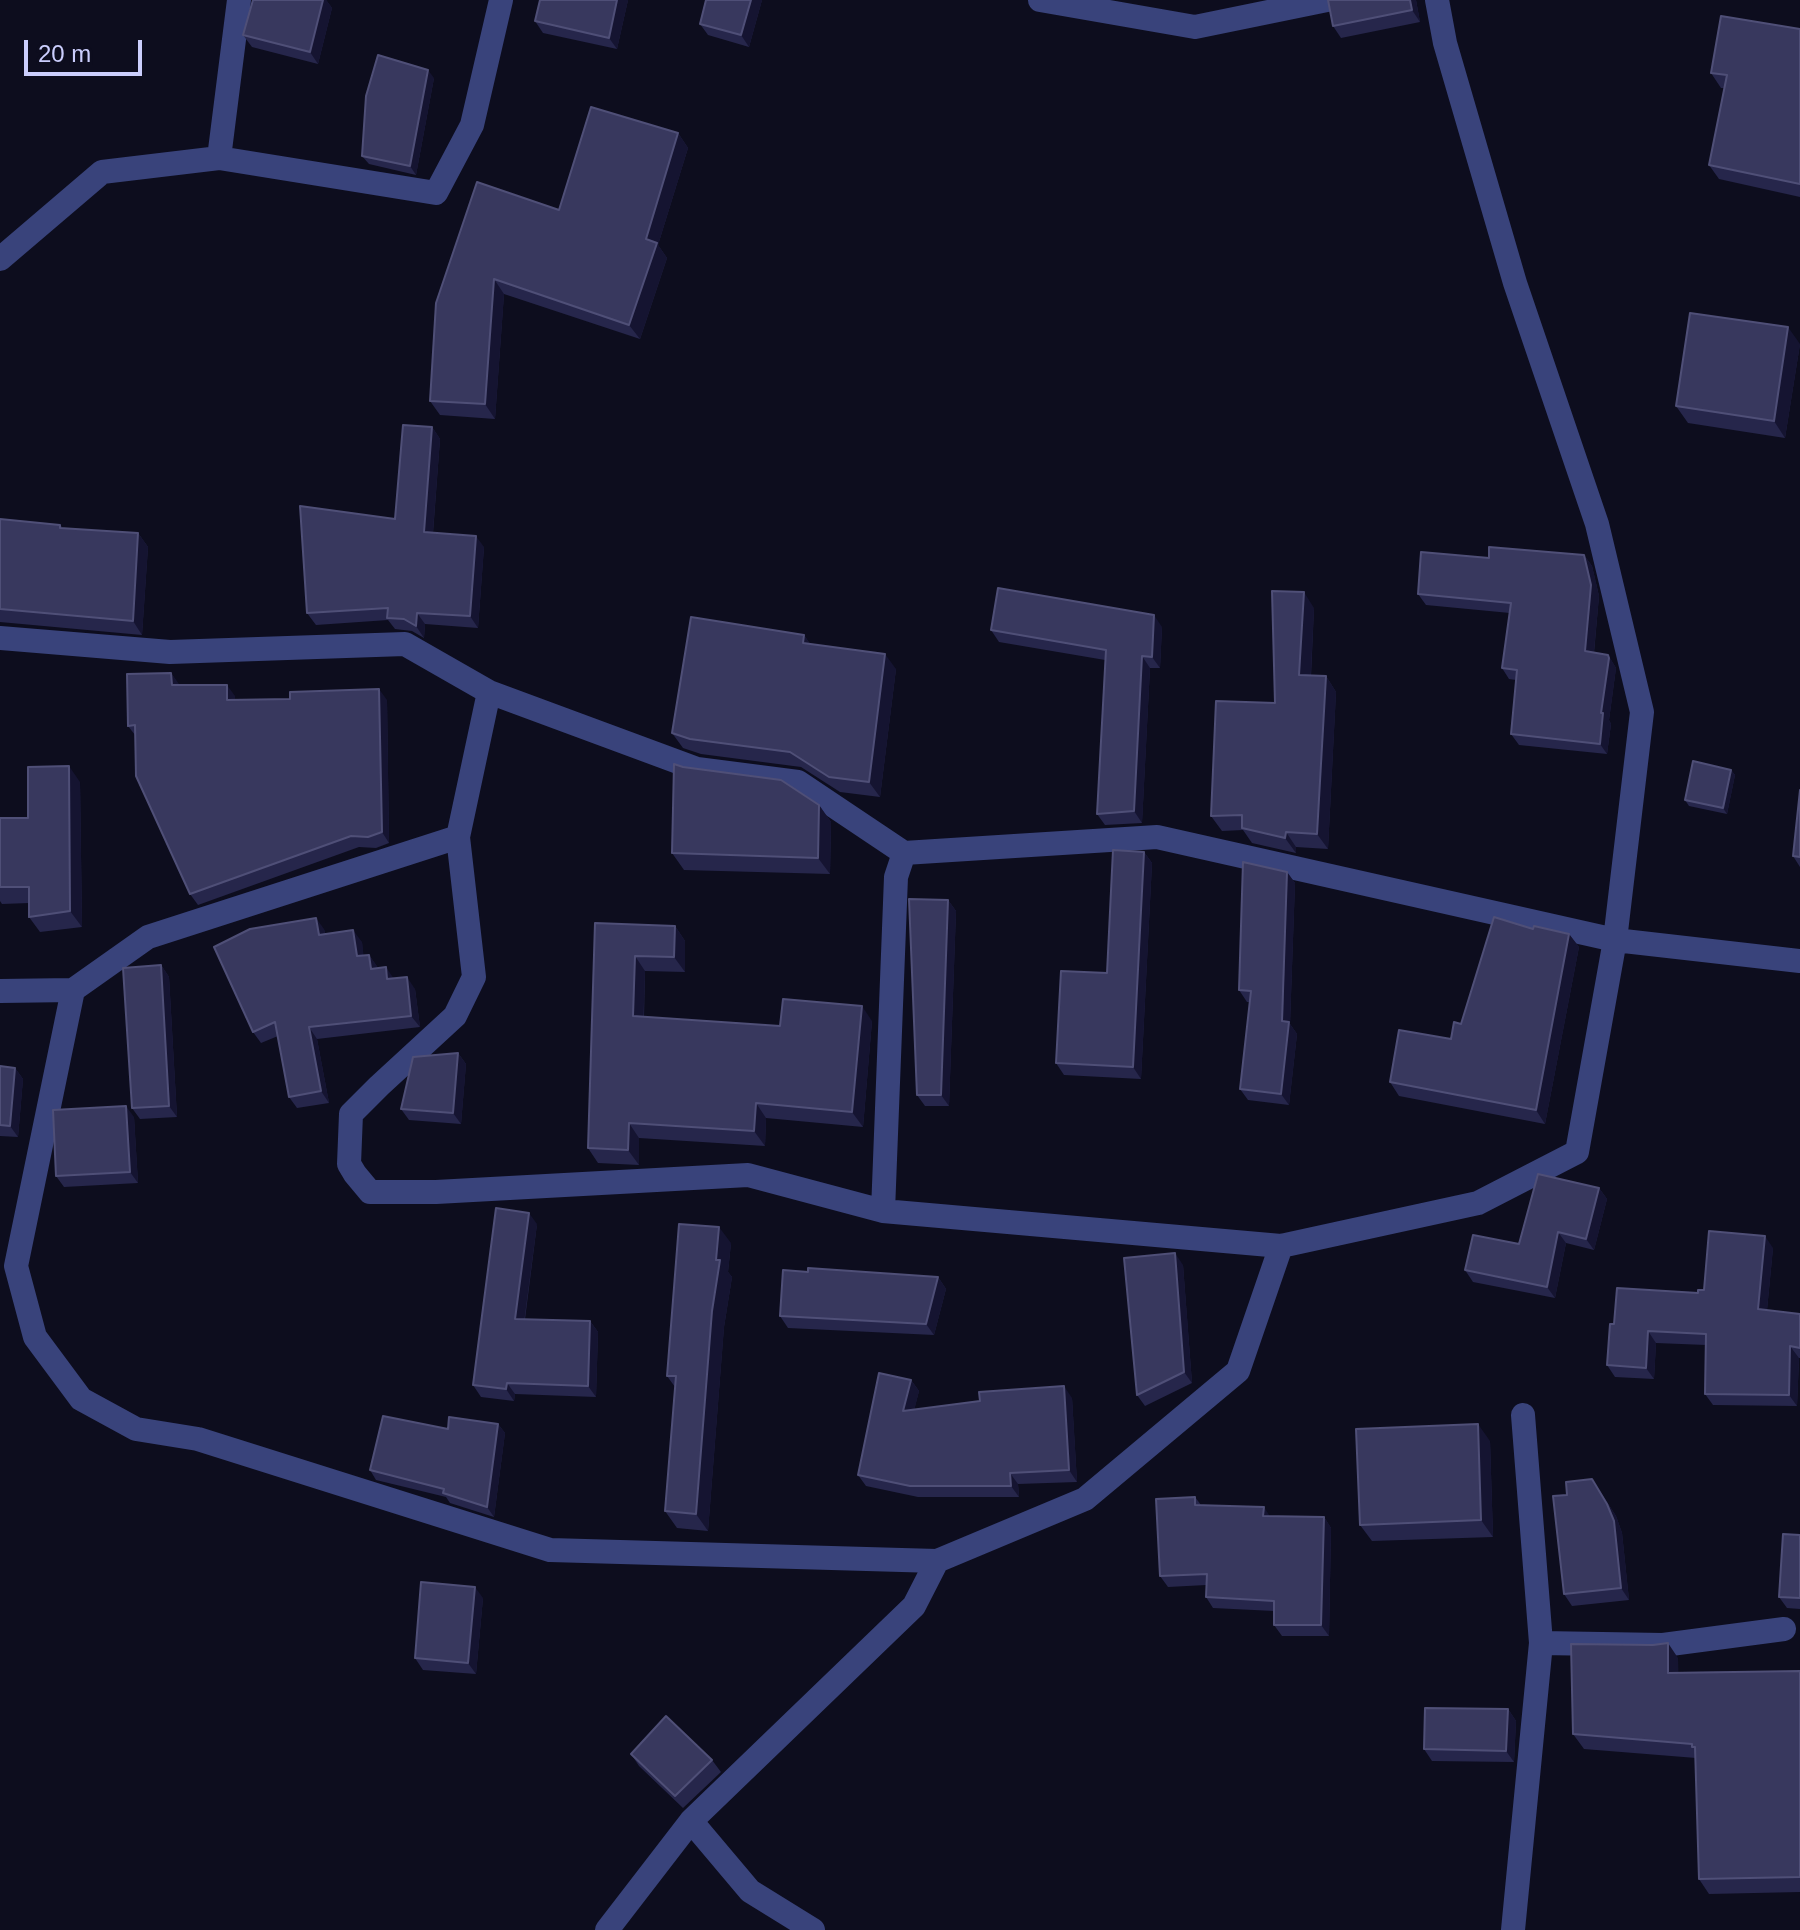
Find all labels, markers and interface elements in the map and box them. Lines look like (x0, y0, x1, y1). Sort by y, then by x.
scale bar (28, 24, 146, 74)
text: 20 m (38, 40, 91, 67)

